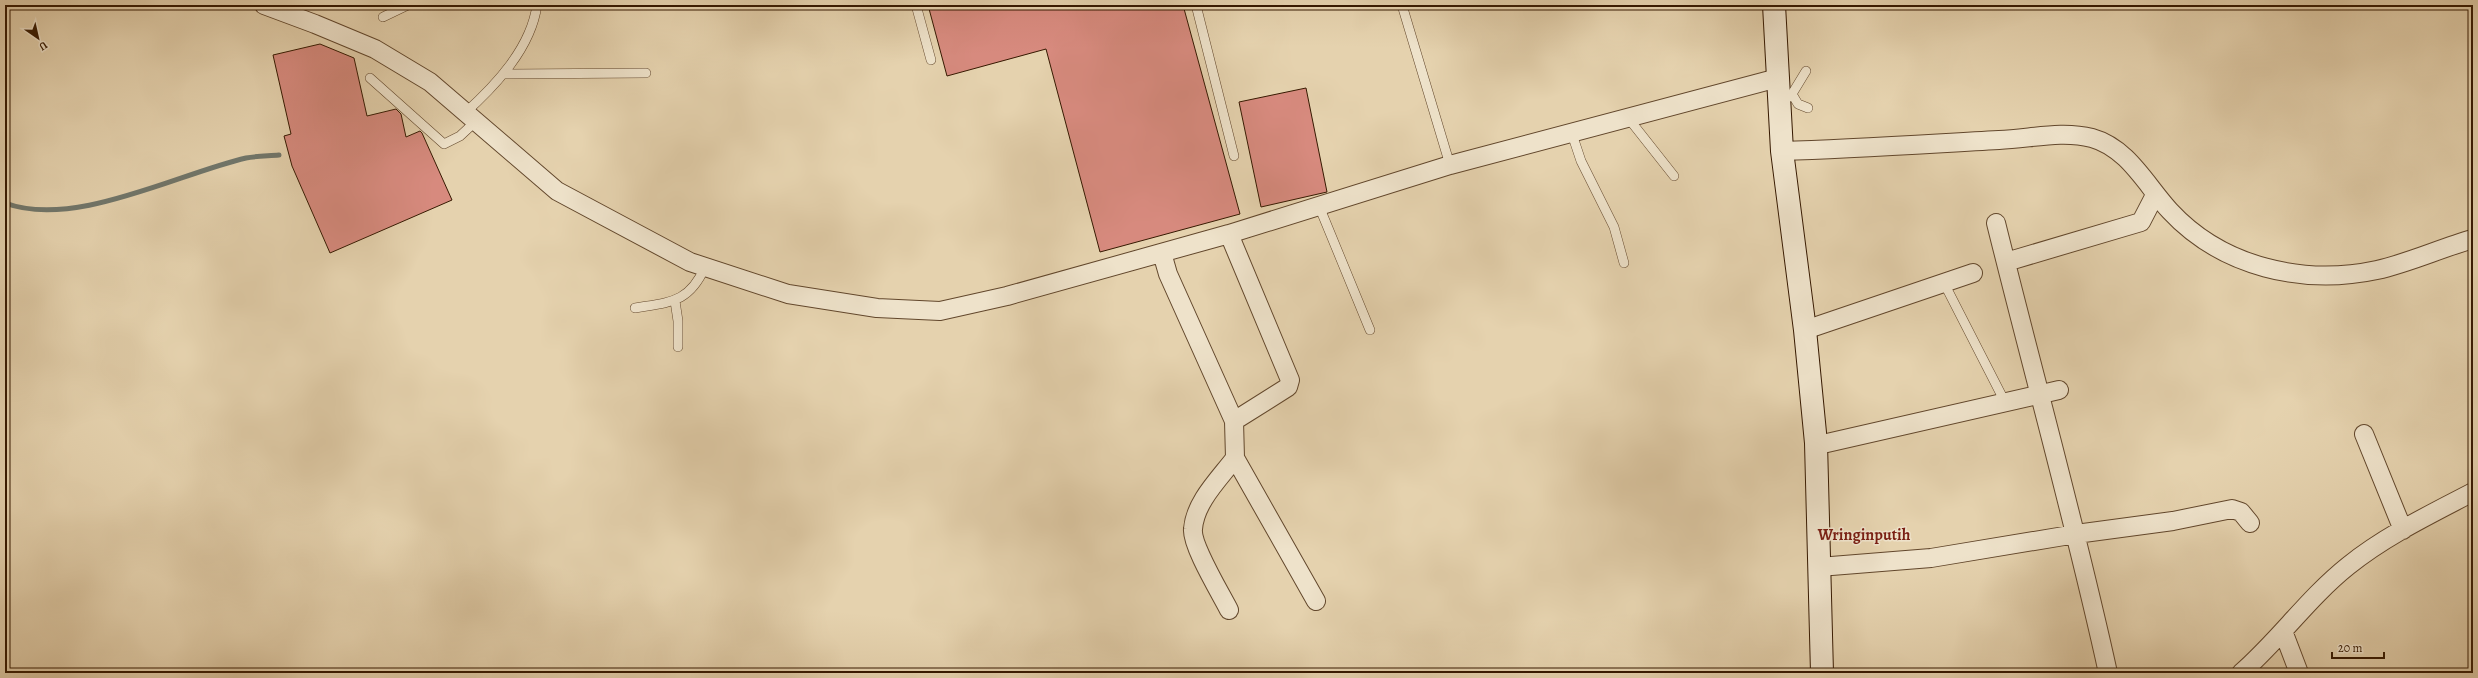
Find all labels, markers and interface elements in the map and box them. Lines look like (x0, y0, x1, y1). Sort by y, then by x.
north arrow (18, 18, 58, 58)
text: U (35, 38, 51, 55)
district label: Wringinputih (1817, 524, 1911, 546)
scale bar (2332, 634, 2384, 660)
text: 20 m (2338, 640, 2362, 656)

